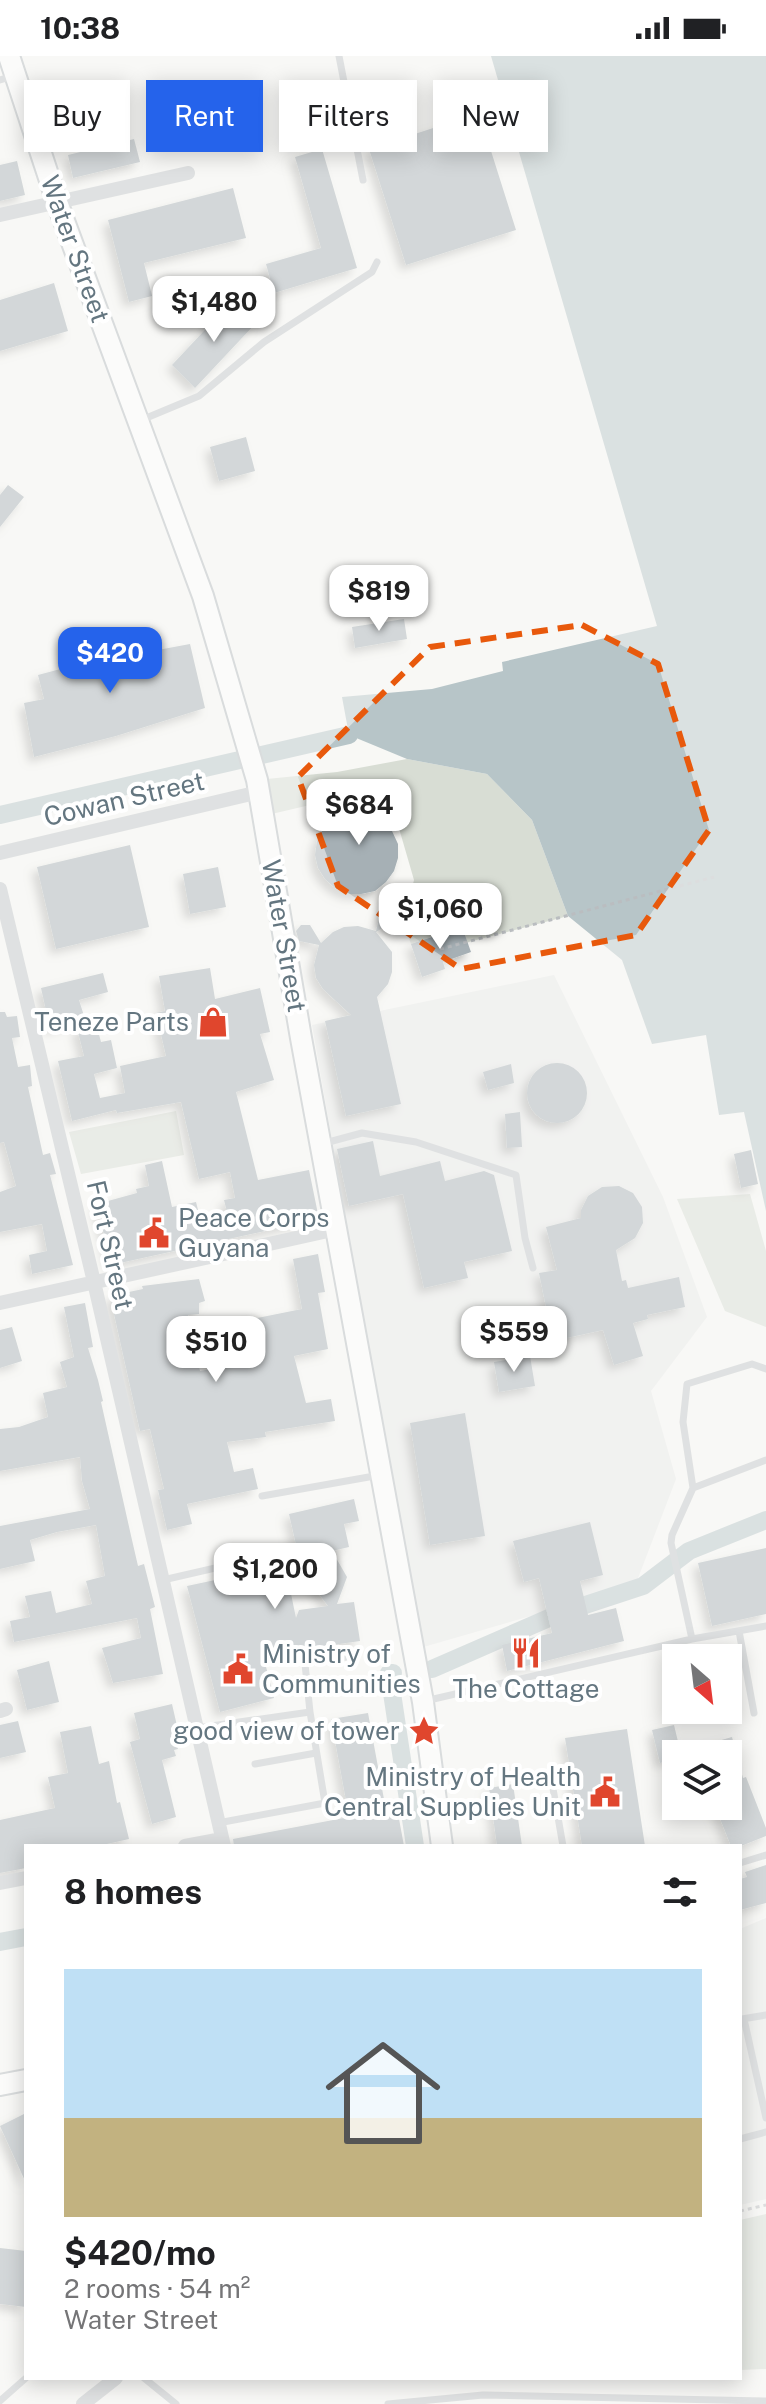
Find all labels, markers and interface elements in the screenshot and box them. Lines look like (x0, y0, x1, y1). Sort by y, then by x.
text: 10:38 (40, 10, 120, 46)
chip: Buy (24, 80, 130, 152)
chip: Rent (146, 80, 263, 152)
chip: Filters (279, 80, 417, 152)
chip: New (433, 80, 548, 152)
street label: Water Street (34, 171, 116, 327)
pin: $1,480 (149, 276, 279, 344)
text: $1,480 (170, 286, 258, 317)
pin: $819 (332, 565, 426, 633)
text: $819 (347, 575, 411, 606)
pin: $420 (63, 627, 157, 695)
text: $420 (76, 637, 144, 668)
street label: Cowan Street (41, 765, 207, 832)
pin: $684 (312, 779, 406, 847)
text: $684 (324, 789, 394, 820)
street label: Water Street (256, 857, 313, 1015)
pin: $1,060 (375, 883, 505, 951)
text: $1,060 (397, 893, 483, 924)
shop icon: Teneze Parts (196, 1005, 230, 1039)
place label: Teneze Parts (34, 1006, 189, 1037)
street label: Fort Street (81, 1177, 140, 1313)
place label: Peace Corps Guyana (178, 1202, 329, 1263)
public building icon: Peace Corps Guyana (137, 1216, 171, 1250)
pin: $559 (467, 1306, 561, 1374)
pin: $510 (169, 1316, 263, 1384)
text: $559 (479, 1316, 549, 1347)
text: $510 (184, 1326, 248, 1357)
pin: $1,200 (210, 1543, 340, 1611)
text: $1,200 (232, 1553, 318, 1584)
restaurant icon: The Cottage (509, 1636, 543, 1670)
place label: Ministry of Communities (262, 1638, 421, 1699)
north arrow (662, 1644, 742, 1724)
map controls (662, 1644, 742, 1820)
public building icon: Ministry of Communities (221, 1652, 255, 1686)
place label: The Cottage (453, 1673, 599, 1704)
place icon: good view of tower (407, 1714, 441, 1748)
place label: good view of tower (173, 1715, 400, 1746)
button: layers (662, 1740, 742, 1820)
place label: Ministry of Health Central Supplies Unit (324, 1761, 581, 1822)
public building icon: Ministry of Health Central Supplies Unit (588, 1775, 622, 1809)
icon: filters (658, 1870, 702, 1914)
text: 8 homes (64, 1872, 202, 1912)
icon: home (311, 2021, 455, 2165)
text: $420/mo (64, 2233, 216, 2273)
text: 2 rooms · 54 m² (64, 2273, 250, 2304)
text: Water Street (64, 2304, 218, 2335)

